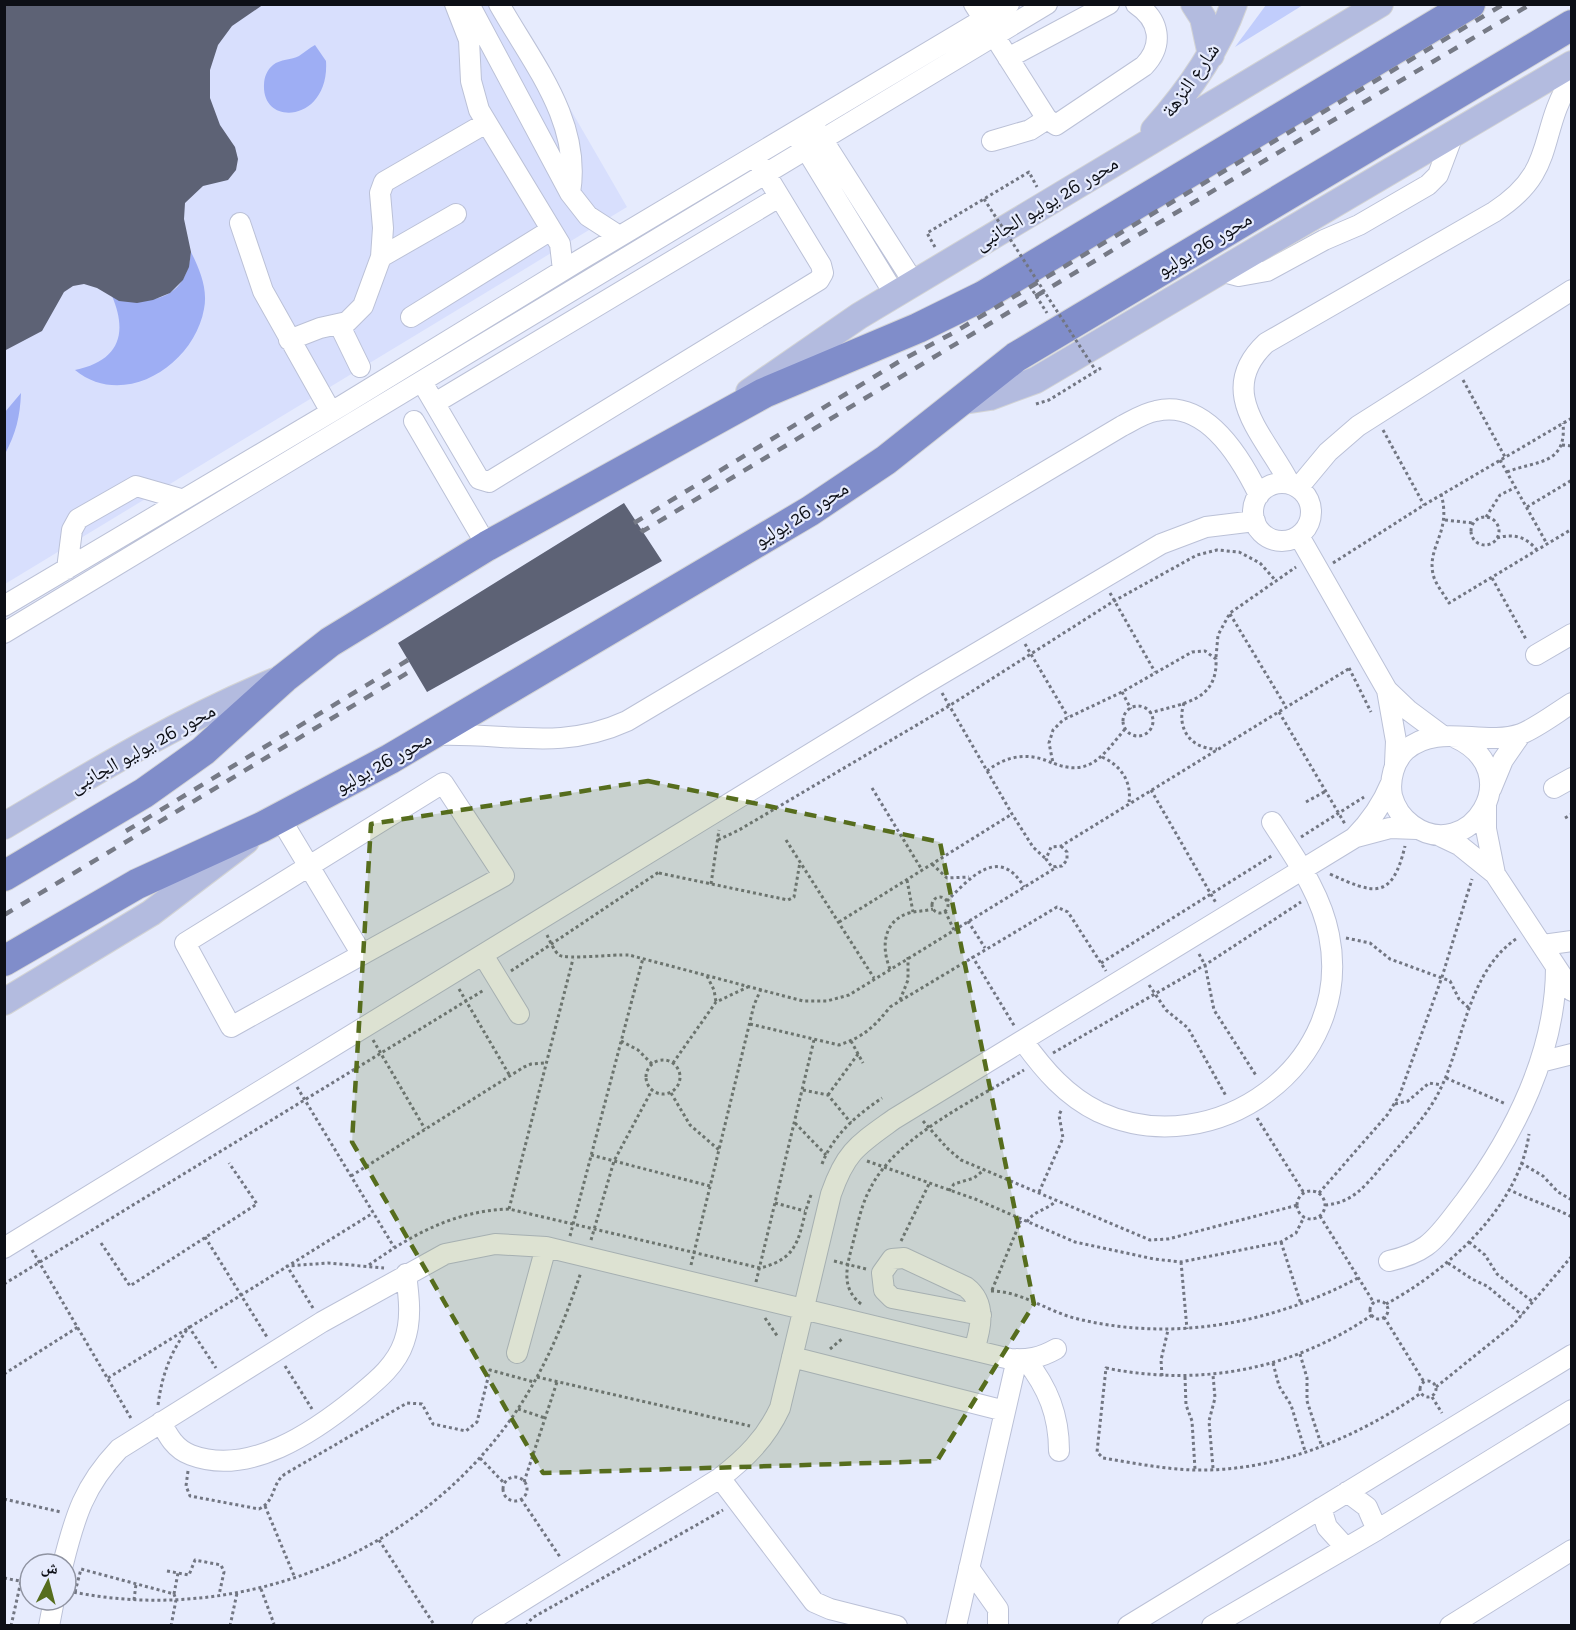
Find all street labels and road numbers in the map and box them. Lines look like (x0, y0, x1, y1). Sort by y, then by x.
street label: شارع النزهة (1156, 38, 1225, 122)
street label: محور 26 يوليو الجانبى (970, 151, 1122, 255)
street label: محور 26 يوليو (1152, 206, 1256, 282)
street label: محور 26 يوليو (749, 476, 853, 552)
street label: محور 26 يوليو الجانبى (65, 698, 219, 798)
street label: محور 26 يوليو (331, 726, 435, 798)

